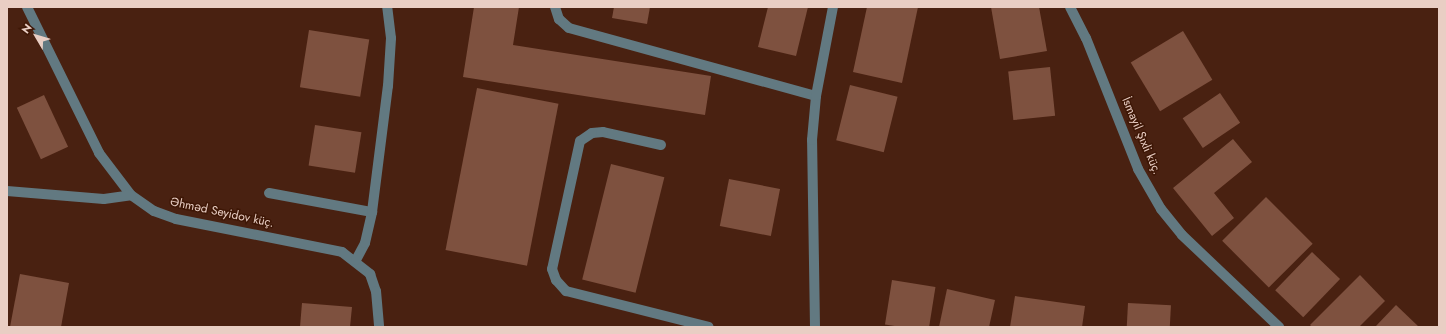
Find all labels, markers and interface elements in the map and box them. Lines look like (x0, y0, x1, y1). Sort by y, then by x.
north arrow (16, 16, 56, 56)
text: N (18, 20, 36, 37)
street label: İsmayil Şıxli küç. (1118, 95, 1164, 177)
street label: Əhməd Seyidov küç. (169, 195, 275, 231)

